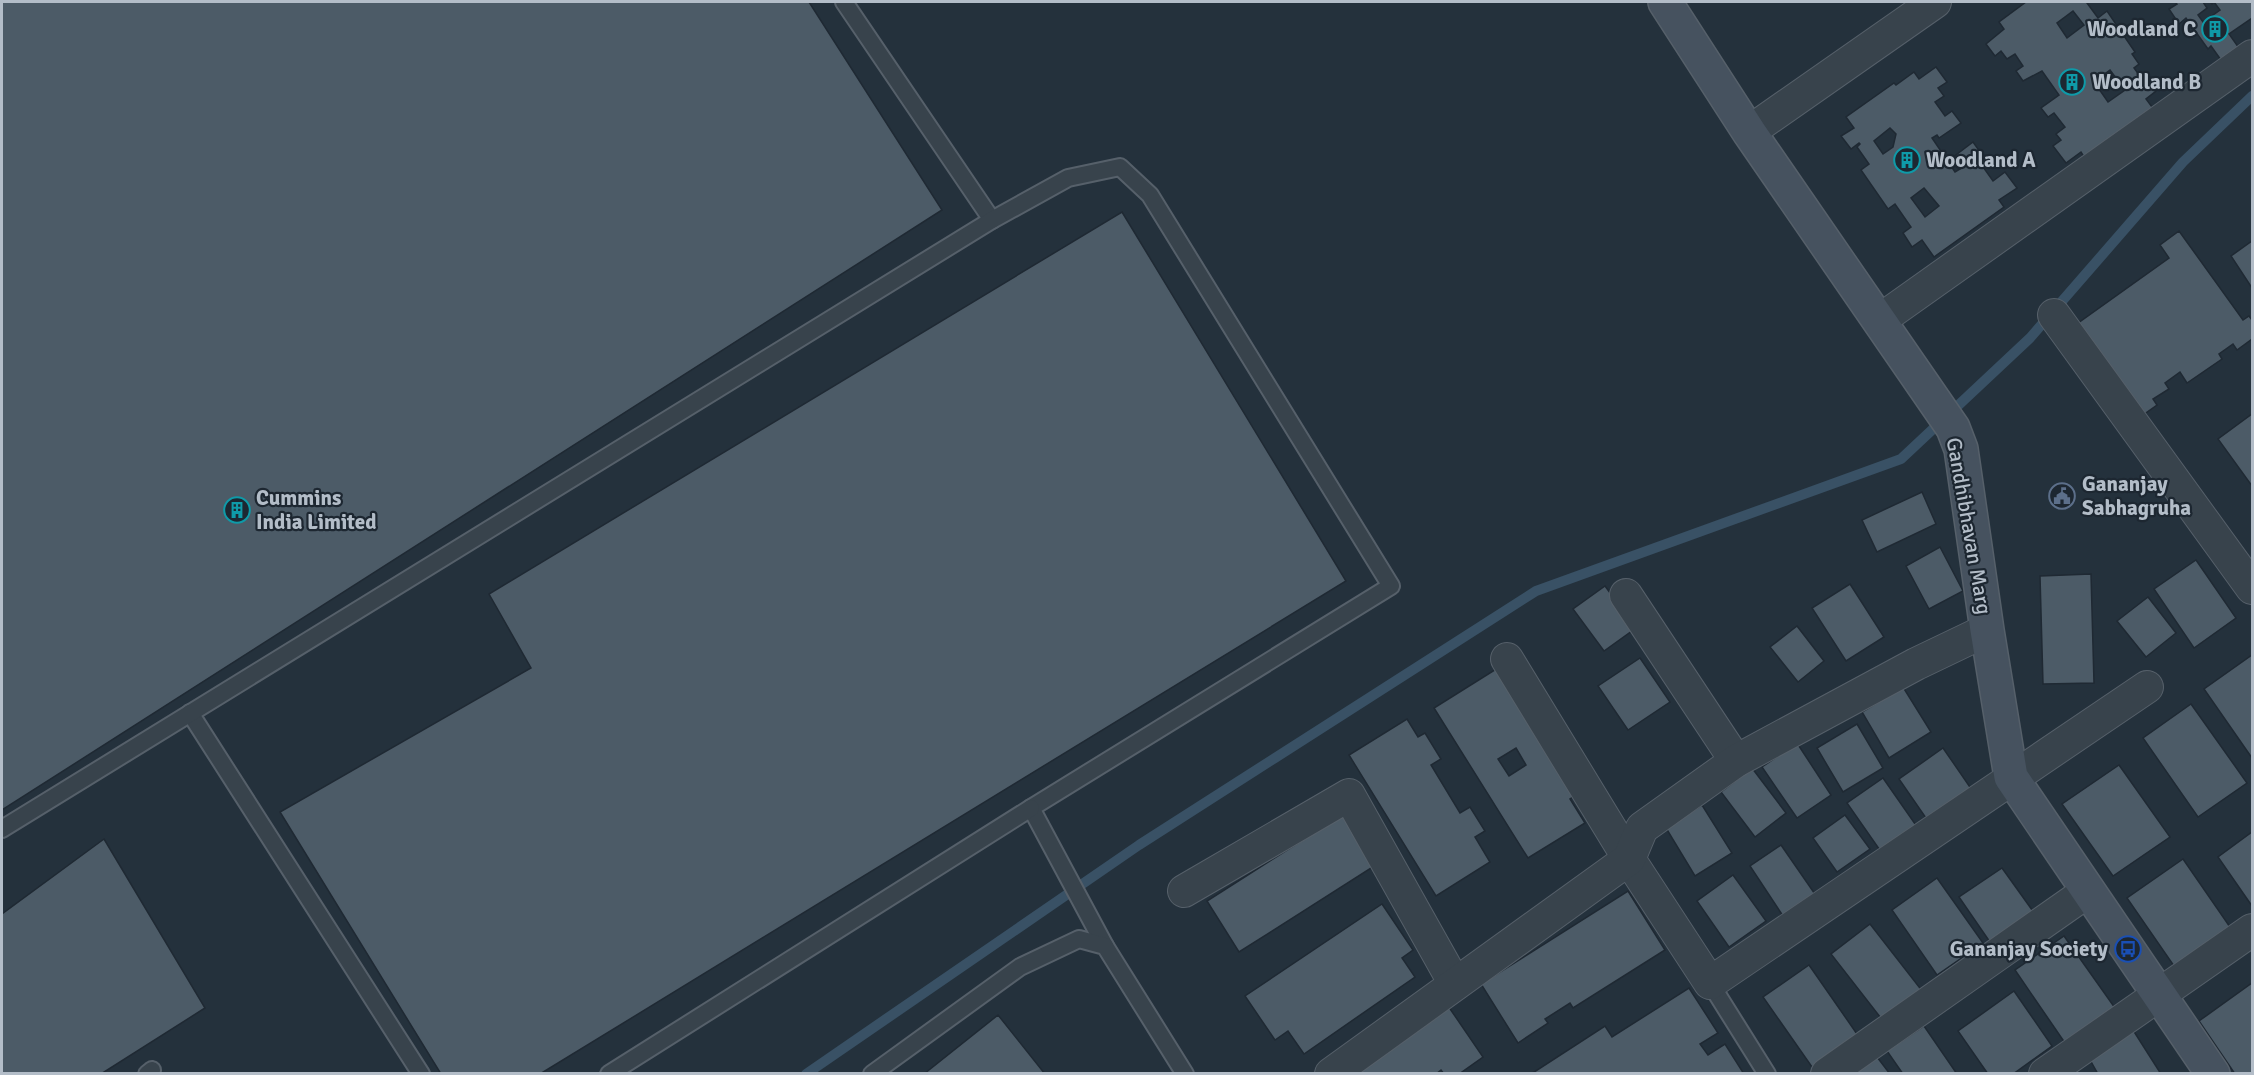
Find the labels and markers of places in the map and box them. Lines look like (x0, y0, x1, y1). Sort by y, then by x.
building icon: Woodland C (2200, 14, 2230, 44)
place label: Woodland C (2087, 16, 2196, 42)
building icon: Woodland B (2057, 67, 2087, 97)
place label: Woodland B (2092, 69, 2201, 95)
building icon: Woodland A (1892, 145, 1922, 175)
place label: Woodland A (1926, 147, 2036, 173)
place label: Gananjay Sabhagruha (2082, 471, 2191, 521)
public building icon: Gananjay Sabhagruha (2047, 481, 2077, 511)
place label: Cummins India Limited (256, 485, 377, 535)
building icon: Cummins India Limited (222, 495, 252, 525)
bus stop icon: Gananjay Society (2113, 934, 2143, 964)
place label: Gananjay Society (1950, 936, 2109, 962)

